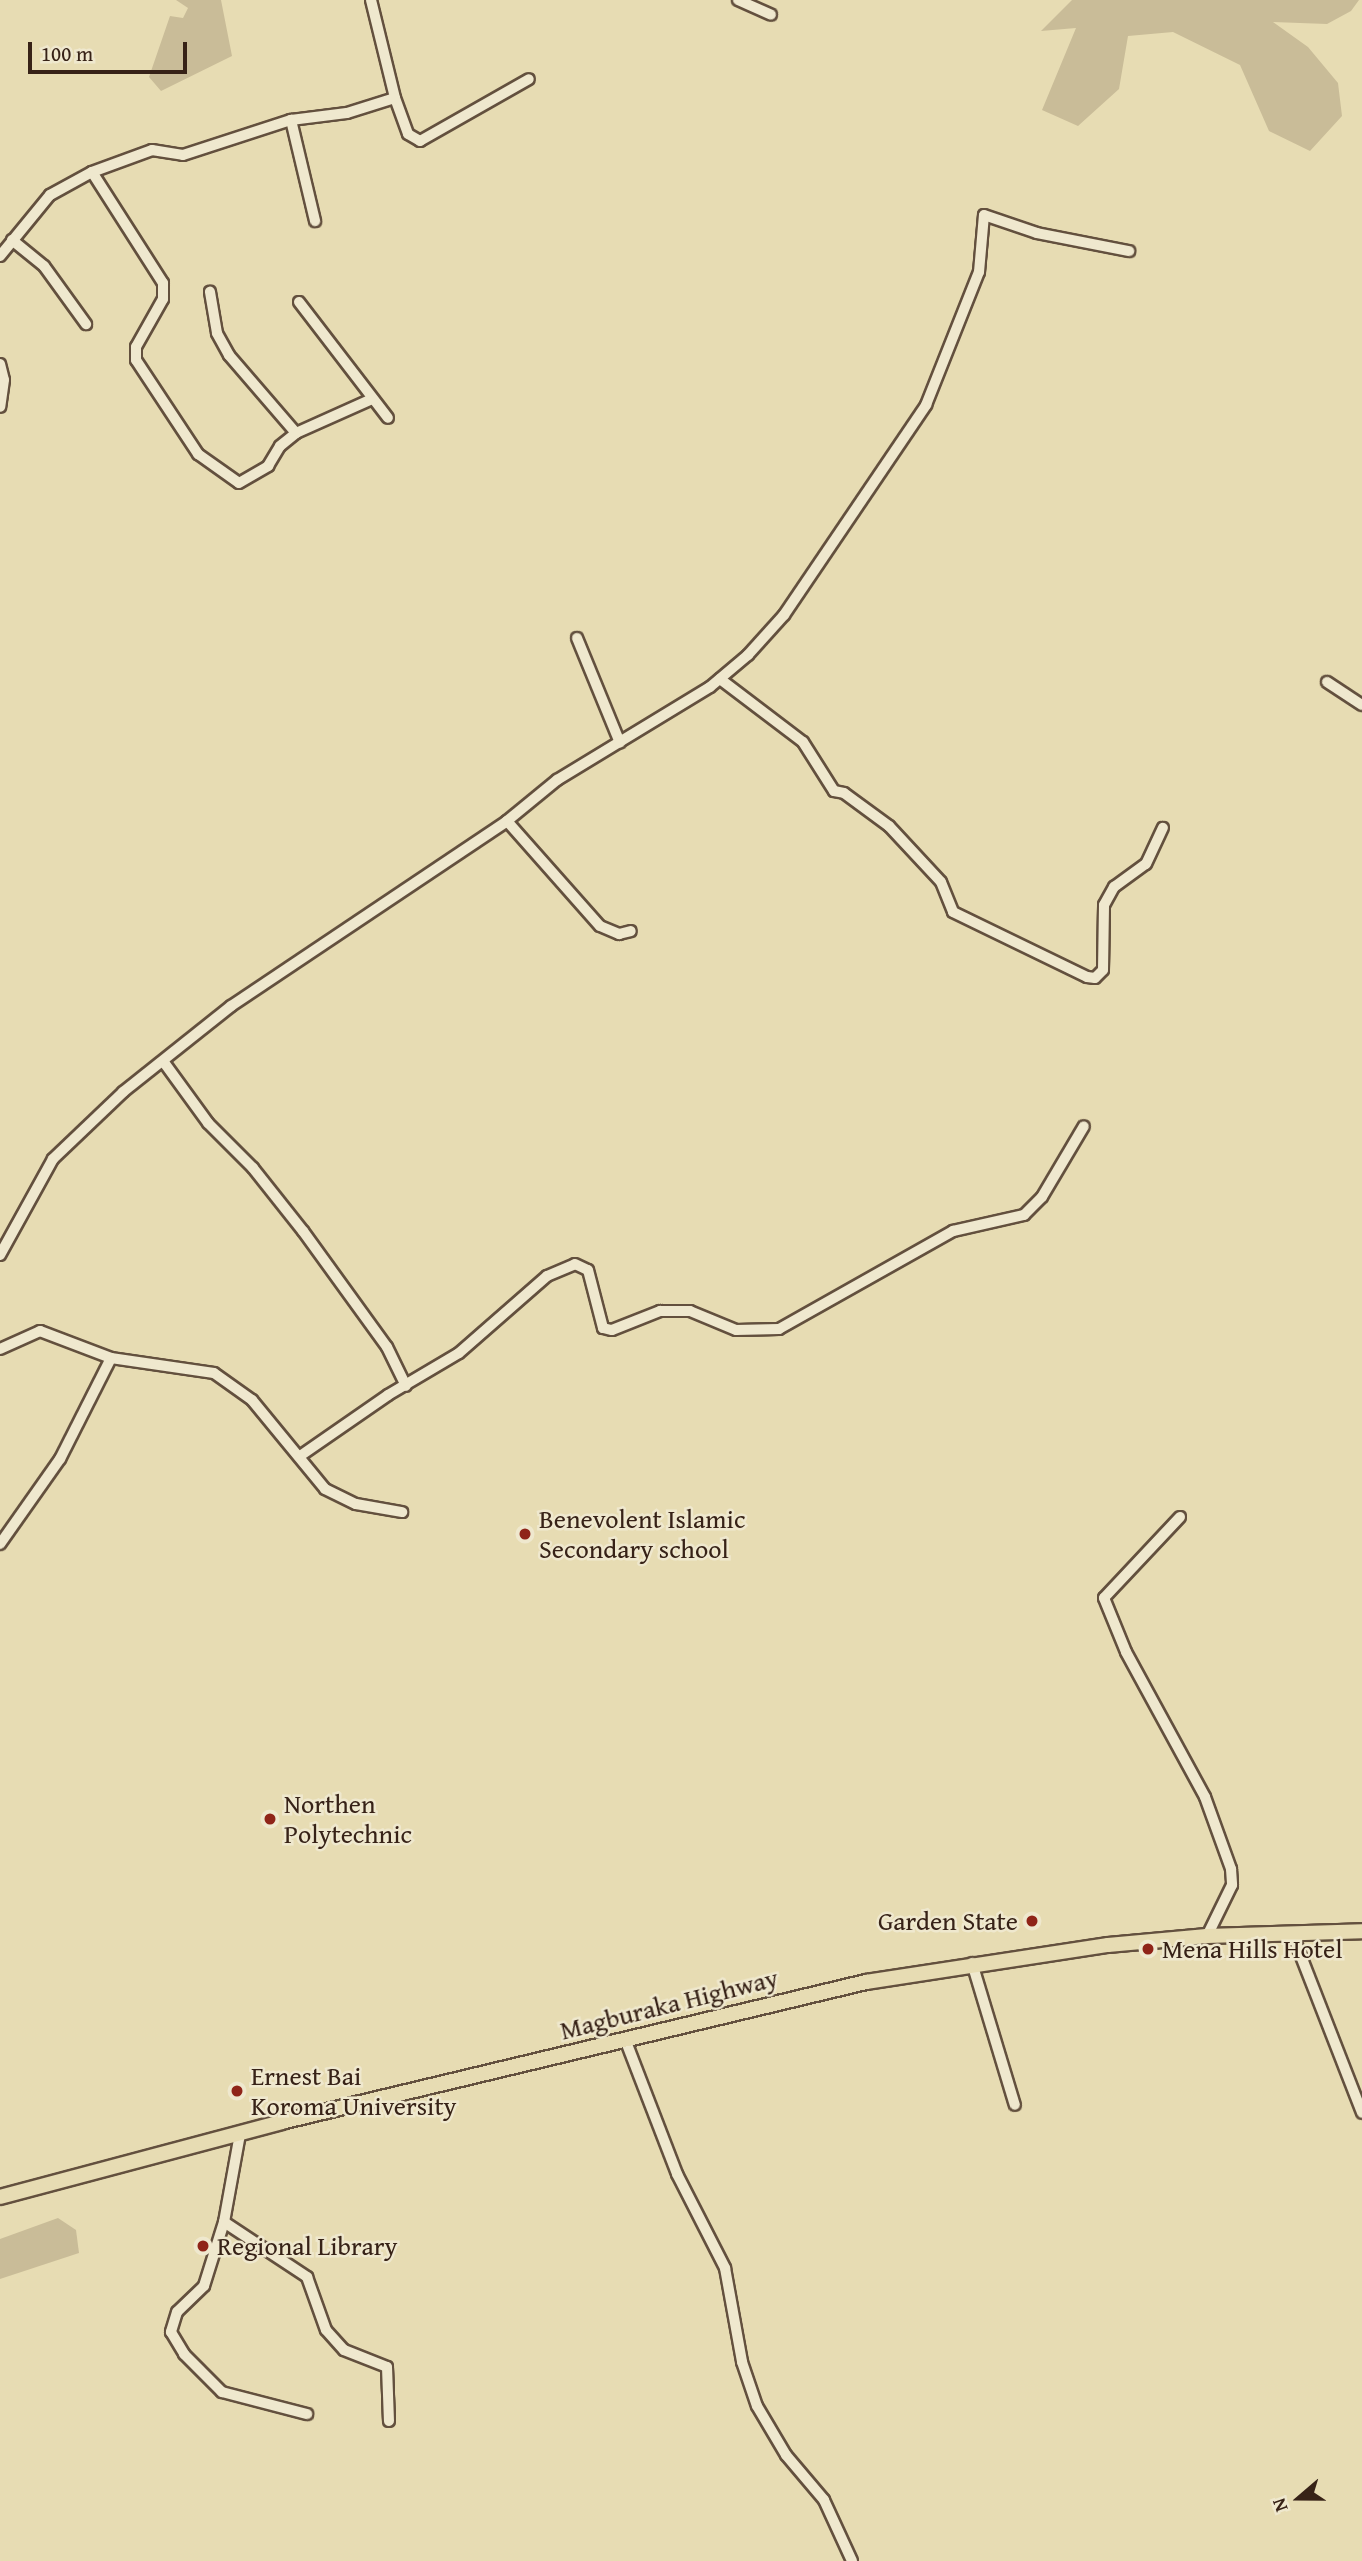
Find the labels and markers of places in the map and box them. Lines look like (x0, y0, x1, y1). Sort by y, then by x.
place label: Benevolent Islamic Secondary school (539, 1503, 745, 1564)
marker: Benevolent Islamic Secondary school (517, 1526, 533, 1542)
place label: Northen Polytechnic (284, 1788, 412, 1850)
marker: Northen Polytechnic (262, 1811, 278, 1827)
place label: Garden State (878, 1905, 1018, 1937)
marker: Garden State (1024, 1913, 1040, 1929)
place label: Mena Hills Hotel (1162, 1933, 1343, 1965)
marker: Mena Hills Hotel (1140, 1941, 1156, 1957)
place label: Ernest Bai Koroma University (251, 2060, 457, 2122)
marker: Ernest Bai Koroma University (229, 2083, 245, 2099)
place label: Regional Library (217, 2230, 397, 2262)
marker: Regional Library (195, 2238, 211, 2254)

